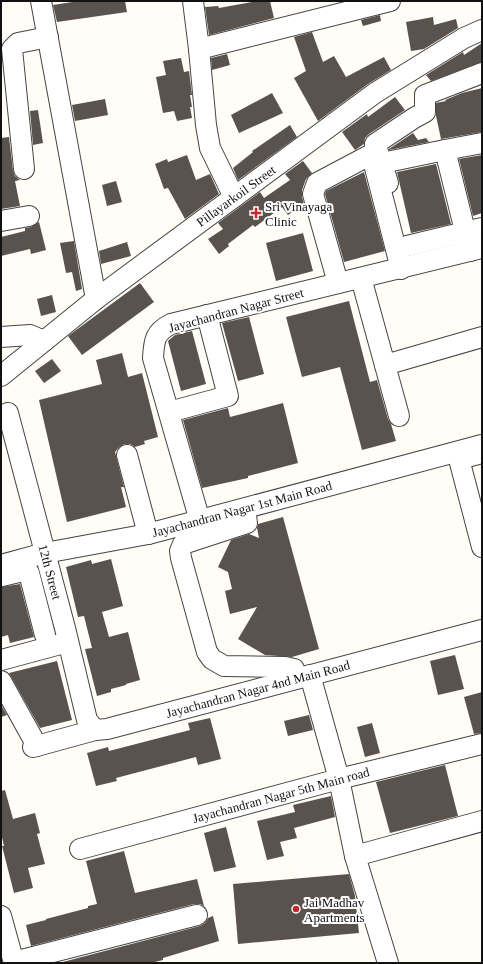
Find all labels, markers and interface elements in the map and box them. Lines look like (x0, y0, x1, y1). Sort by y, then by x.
street label: Pillayarkoil Street (193, 162, 279, 230)
place label: Sri Vinayaga Clinic (265, 199, 332, 229)
marker: Sri Vinayaga Clinic (250, 207, 262, 219)
street label: Jayachandran Nagar Street (167, 285, 306, 335)
street label: Jayachandran Nagar 1st Main Road (150, 478, 334, 540)
street label: 12th Street (35, 543, 65, 602)
street label: Jayachandran Nagar 4nd Main Road (164, 657, 352, 721)
street label: Jayachandran Nagar 5th Main road (191, 764, 372, 826)
place label: Jai Madhav Apartments (304, 895, 365, 925)
marker: Jai Madhav Apartments (291, 904, 301, 914)

